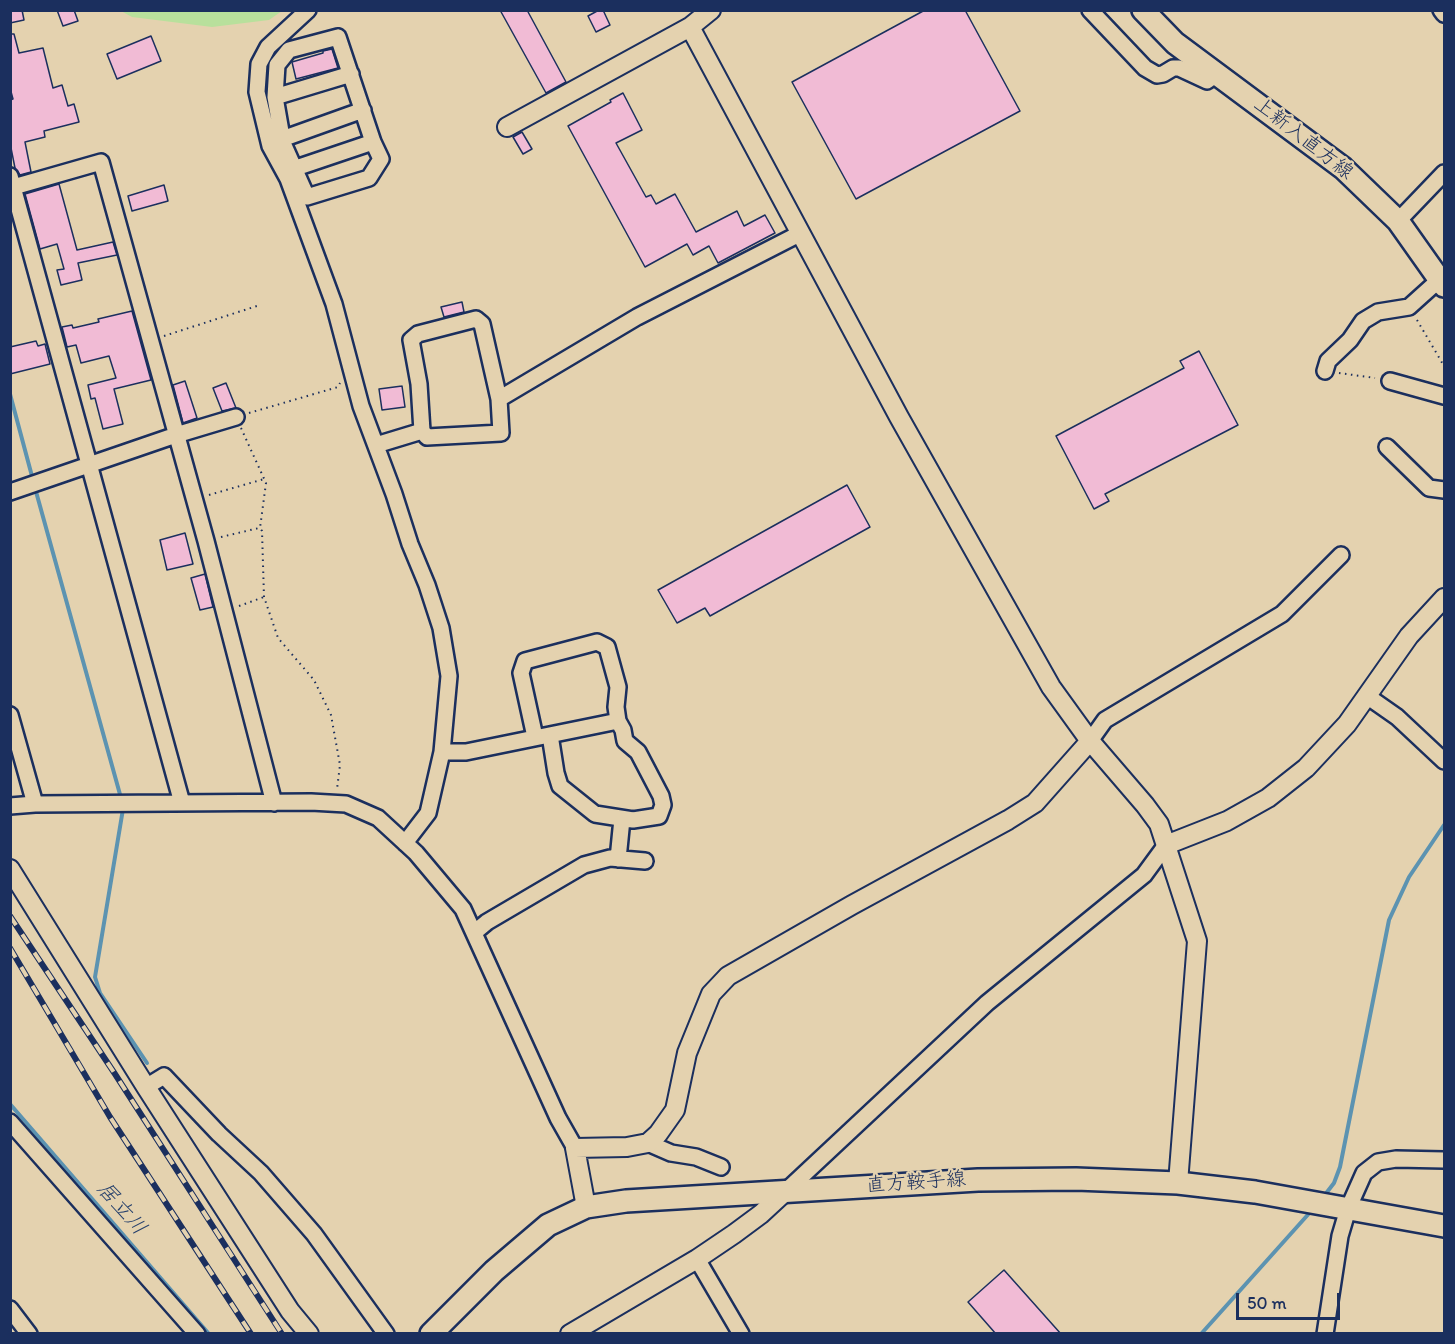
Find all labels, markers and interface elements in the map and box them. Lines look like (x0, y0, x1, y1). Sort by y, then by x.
street label: 上新入直方線 (1248, 93, 1358, 185)
street label: 直方鞍手線 (865, 1168, 967, 1198)
water label: 居立川 (91, 1177, 151, 1241)
scale bar (1239, 1281, 1342, 1319)
text: 50 m (1247, 1292, 1287, 1314)

